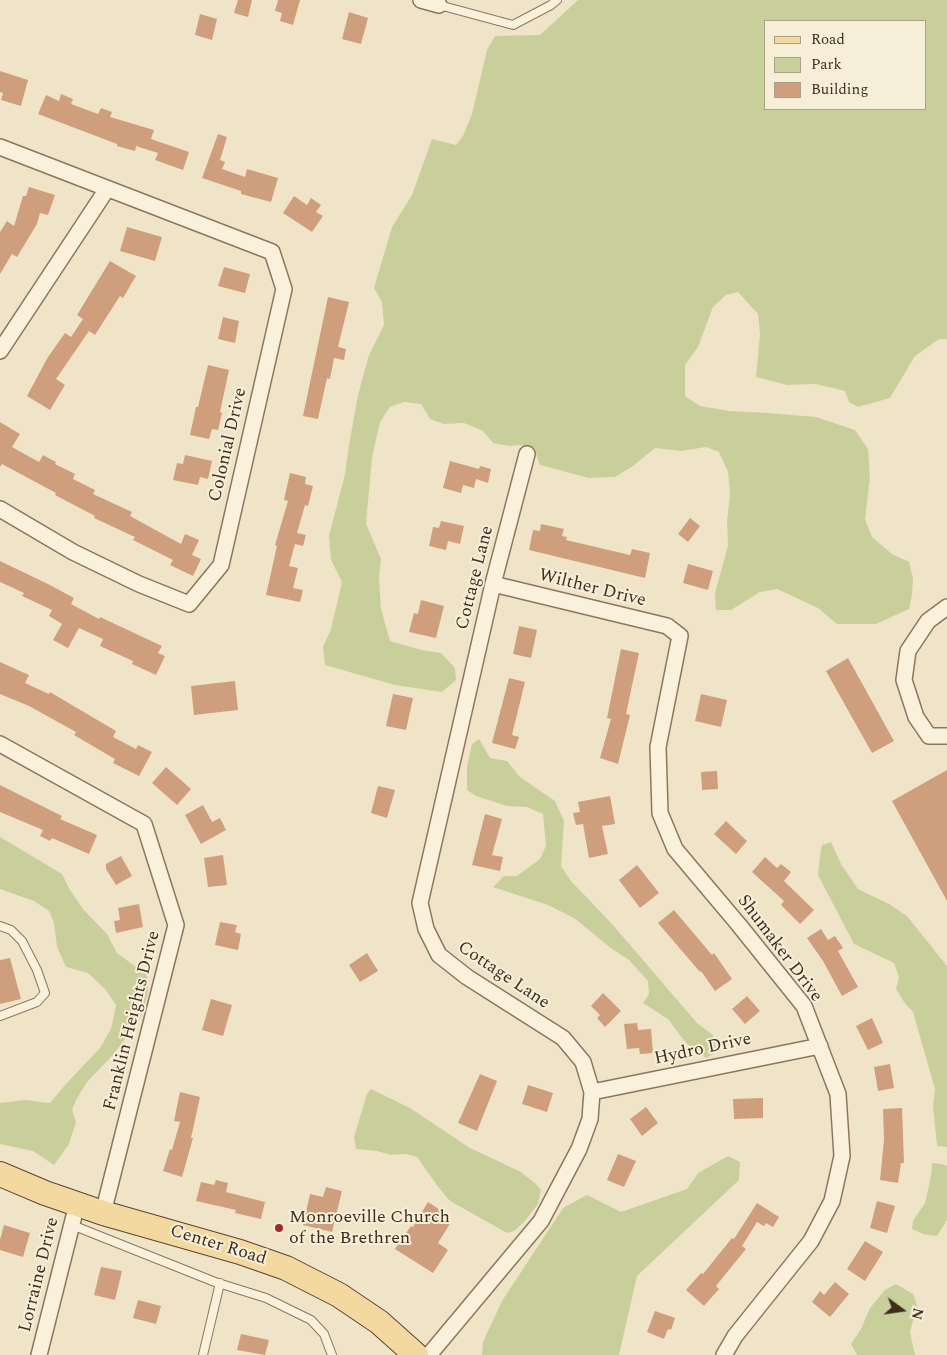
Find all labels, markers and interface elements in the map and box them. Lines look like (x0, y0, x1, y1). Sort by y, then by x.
legend (764, 20, 927, 110)
text: Road (811, 28, 845, 51)
text: Park (811, 53, 842, 76)
text: Building (811, 78, 868, 101)
street label: Colonial Drive (205, 386, 253, 504)
street label: Cottage Lane (453, 524, 499, 632)
street label: Wilther Drive (536, 565, 648, 613)
street label: Shumaker Drive (732, 891, 826, 1007)
street label: Franklin Heights Drive (100, 929, 166, 1113)
street label: Cottage Lane (453, 937, 553, 1015)
street label: Hydro Drive (652, 1029, 754, 1071)
place label: Monroeville Church of the Brethren (289, 1207, 450, 1250)
street label: Lorraine Drive (15, 1215, 65, 1335)
street label: Center Road (167, 1221, 269, 1271)
marker: Monroeville Church of the Brethren (273, 1222, 285, 1234)
north arrow (877, 1285, 927, 1335)
text: N (905, 1306, 929, 1322)

